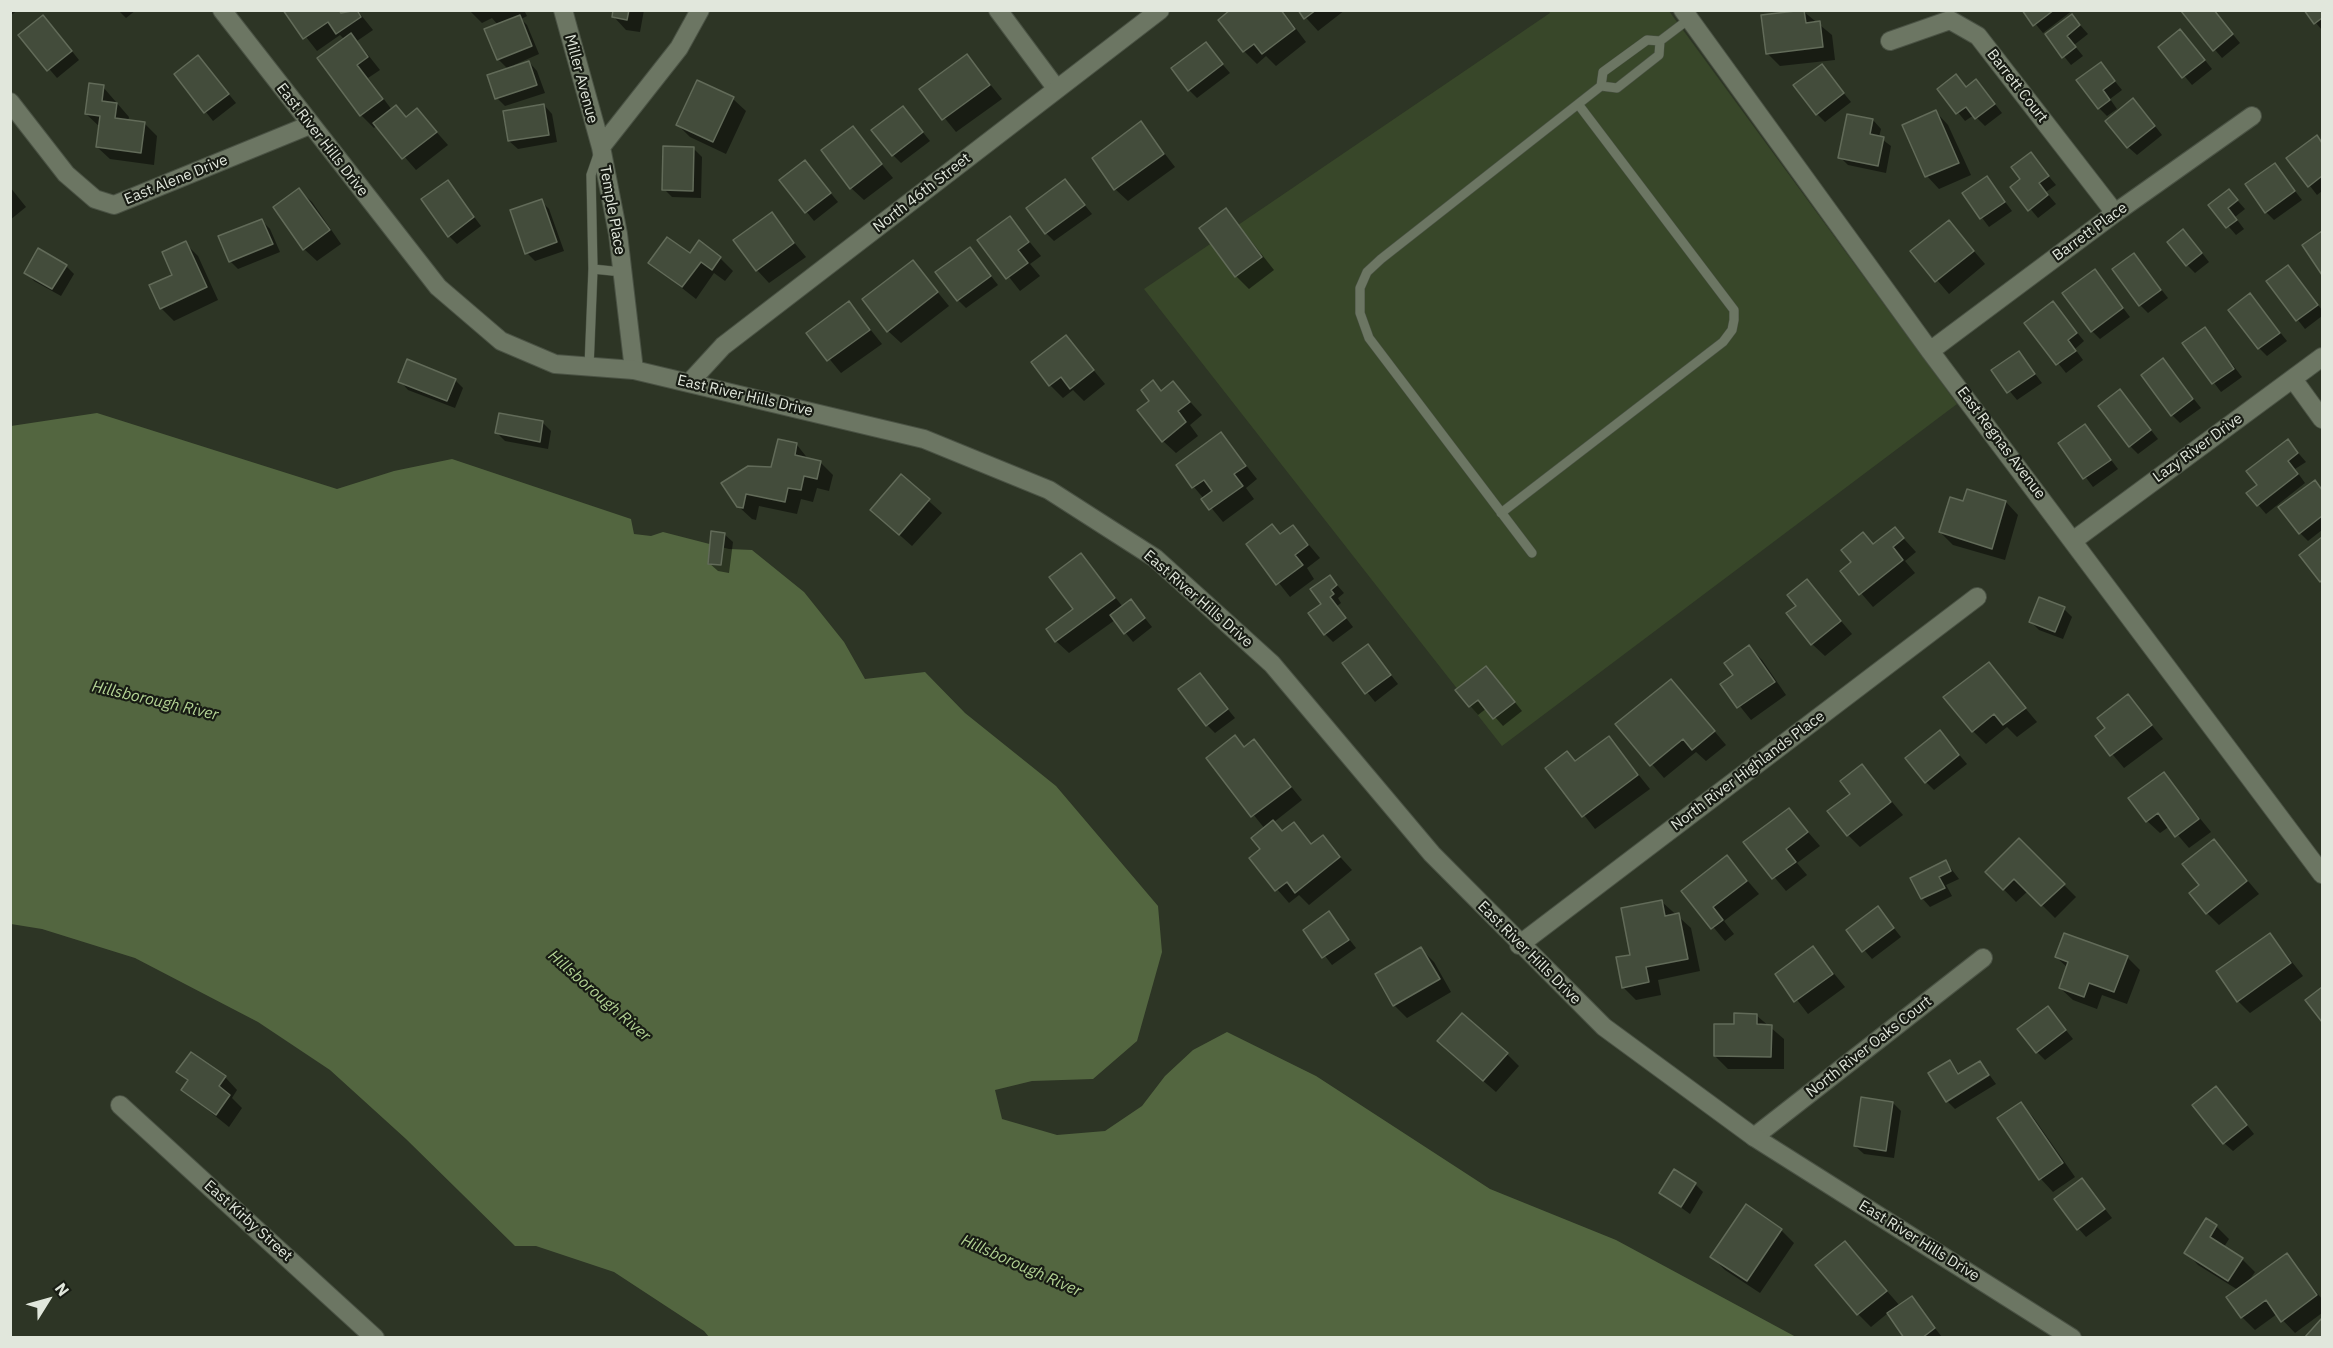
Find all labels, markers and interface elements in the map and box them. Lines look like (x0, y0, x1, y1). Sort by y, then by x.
street label: Miller Avenue (560, 33, 602, 125)
street label: Barrett Court (1983, 46, 2051, 126)
street label: East River Hills Drive (272, 80, 372, 200)
street label: North 46th Street (870, 149, 974, 237)
street label: East Alene Drive (122, 151, 230, 209)
street label: Temple Place (595, 164, 629, 256)
street label: Barrett Place (2049, 199, 2131, 265)
street label: East River Hills Drive (675, 372, 815, 420)
street label: East Regnas Avenue (1953, 383, 2049, 503)
street label: Lazy River Drive (2150, 410, 2246, 486)
street label: East River Hills Drive (1140, 547, 1256, 651)
water label: Hillsborough River (90, 677, 220, 725)
street label: North River Highlands Place (1668, 707, 1828, 835)
street label: East River Hills Drive (1474, 898, 1584, 1008)
water label: Hillsborough River (544, 946, 654, 1046)
street label: North River Oaks Court (1803, 992, 1935, 1102)
street label: East Kirby Street (200, 1177, 296, 1265)
street label: East River Hills Drive (1855, 1197, 1983, 1285)
water label: Hillsborough River (958, 1231, 1084, 1301)
north arrow (18, 1270, 78, 1330)
text: N (51, 1279, 74, 1300)

